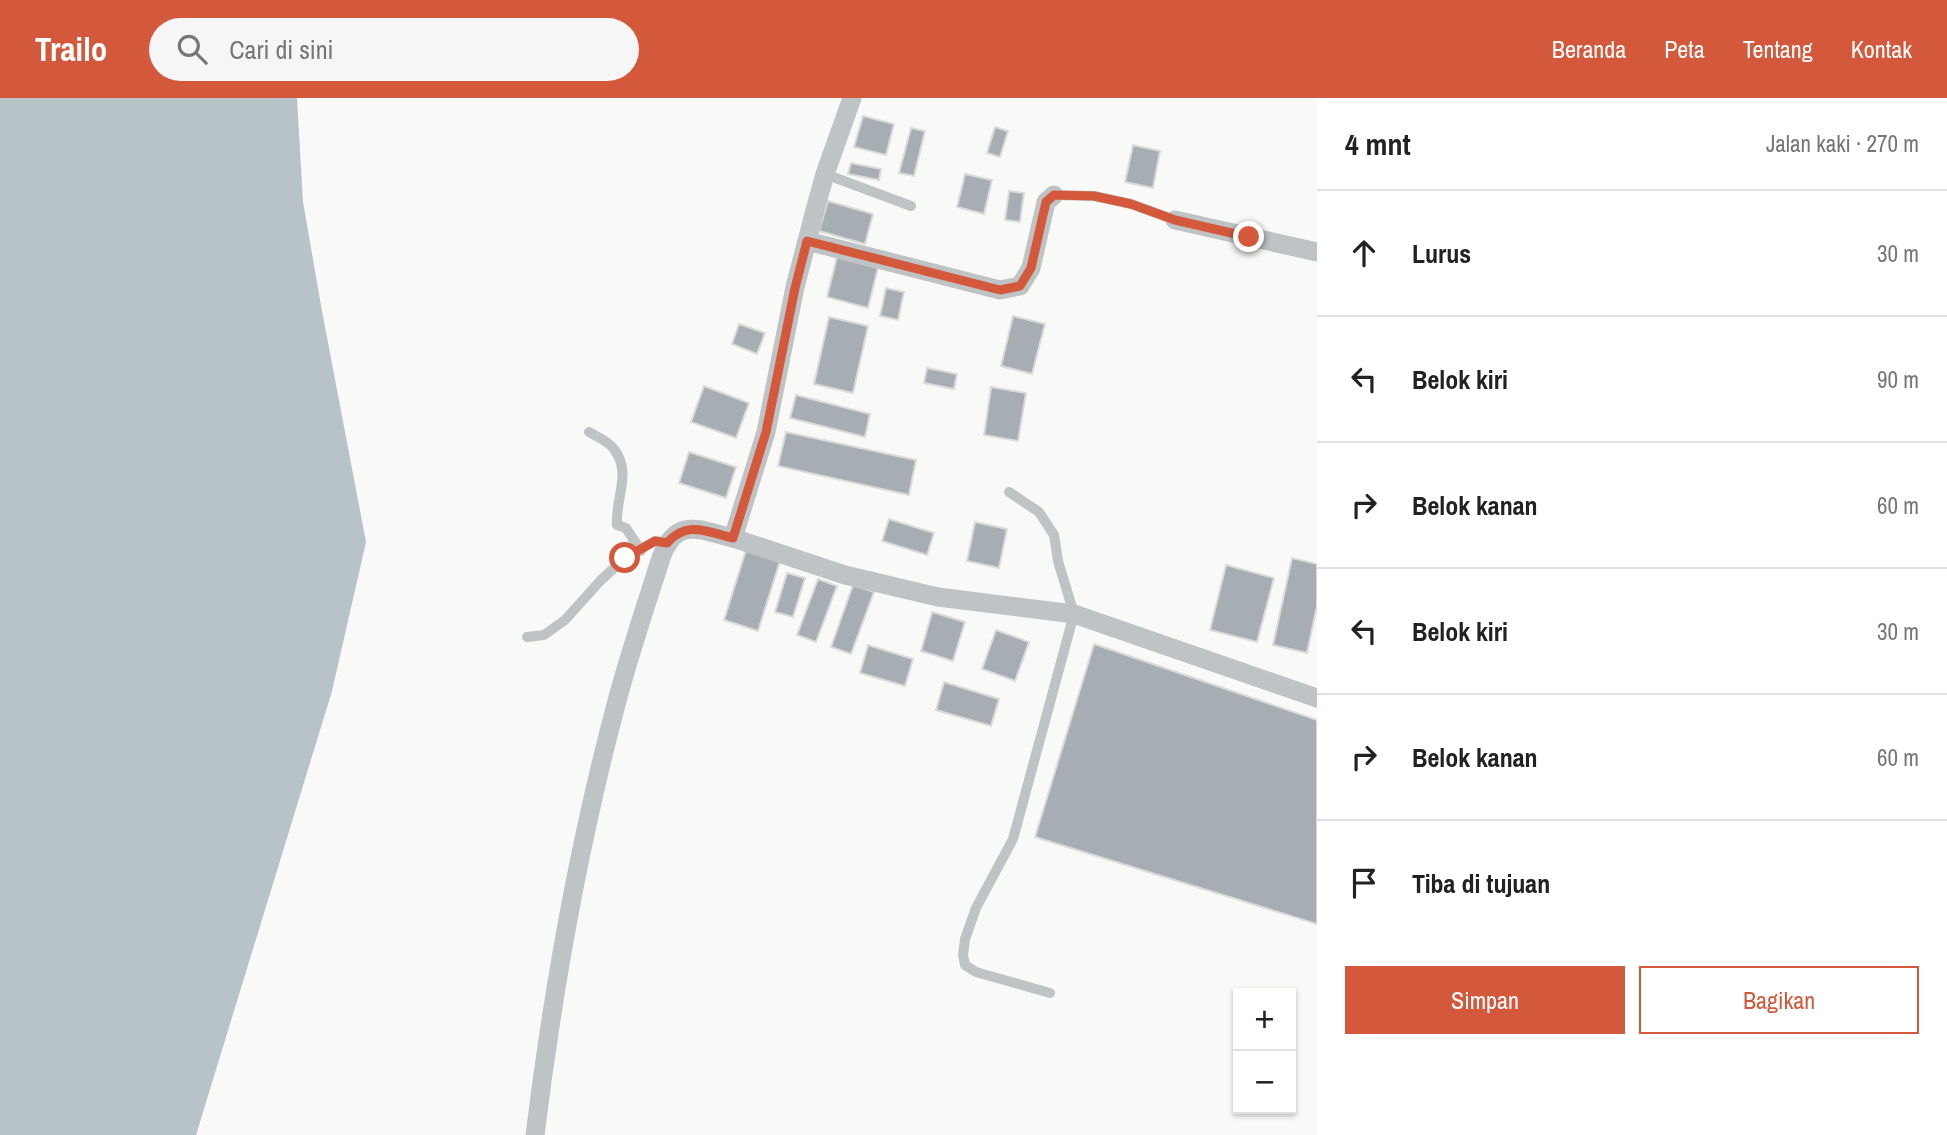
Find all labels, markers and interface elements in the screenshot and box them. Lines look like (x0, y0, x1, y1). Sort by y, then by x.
search box (149, 18, 639, 81)
text: Trailo (35, 27, 107, 71)
icon: search (173, 30, 211, 68)
text: Cari di sini (229, 32, 334, 67)
text: Beranda (1552, 33, 1626, 65)
text: Peta (1664, 33, 1705, 65)
text: Tentang (1743, 33, 1813, 65)
text: Kontak (1851, 33, 1912, 65)
text: 4 mnt (1345, 124, 1411, 164)
text: Jalan kaki · 270 m (1766, 128, 1919, 159)
route end (1233, 221, 1264, 252)
icon: ahead (1345, 234, 1383, 272)
text: Lurus (1412, 236, 1471, 271)
text: 30 m (1877, 238, 1919, 269)
icon: left (1345, 360, 1383, 398)
text: Belok kiri (1412, 362, 1508, 397)
text: 90 m (1877, 364, 1919, 395)
icon: right (1345, 486, 1383, 524)
text: Belok kanan (1412, 488, 1538, 523)
text: 60 m (1877, 490, 1919, 521)
route start (609, 542, 640, 573)
icon: left (1345, 612, 1383, 650)
text: Belok kiri (1412, 614, 1508, 649)
text: 30 m (1877, 616, 1919, 647)
icon: right (1345, 738, 1383, 776)
text: Belok kanan (1412, 740, 1538, 775)
text: 60 m (1877, 742, 1919, 773)
icon: arrive (1345, 864, 1383, 902)
text: Tiba di tujuan (1412, 866, 1550, 901)
button: Simpan (1345, 966, 1625, 1034)
button: Bagikan (1639, 966, 1919, 1034)
map controls (1233, 988, 1296, 1114)
button: + (1233, 988, 1296, 1051)
button: − (1233, 1051, 1296, 1114)

